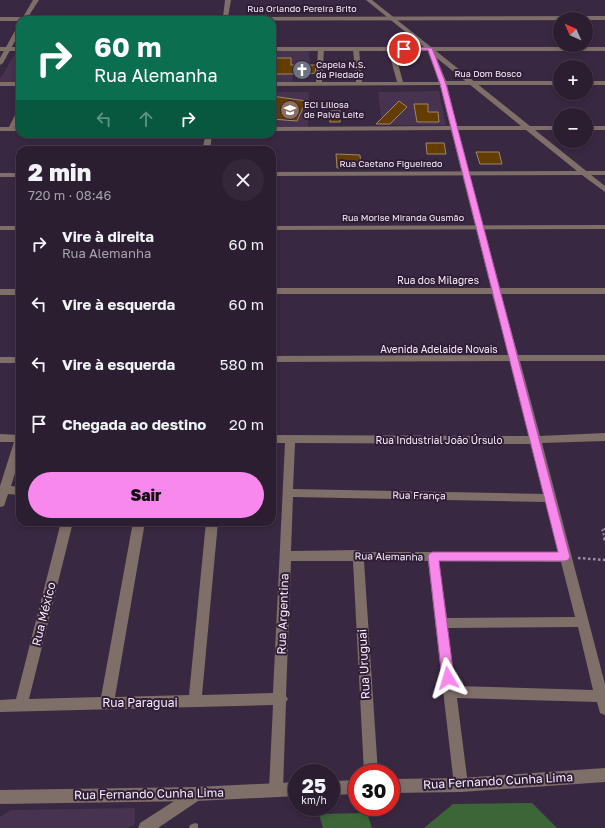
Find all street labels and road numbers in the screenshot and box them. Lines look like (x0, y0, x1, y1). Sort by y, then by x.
street label: Rua Orlando Pereira Brito (247, 3, 357, 14)
street label: Rua Dom Bosco (454, 68, 522, 79)
street label: Rua Caetano Figueiredo (340, 158, 442, 169)
street label: Rua Morise Miranda Gusmão (342, 212, 464, 223)
street label: Rua dos Milagres (397, 274, 479, 286)
street label: Avenida Adelaide Novais (380, 343, 498, 355)
street label: Rua Industrial João Úrsulo (376, 434, 502, 446)
street label: Rua França (392, 489, 446, 501)
street label: Rua Alemanha (355, 549, 423, 563)
street label: Rua Argentina (274, 573, 291, 655)
street label: Rua México (28, 580, 59, 648)
street label: Rua Uruguai (354, 629, 373, 700)
street label: Rua Paraguai (102, 695, 178, 710)
street label: Rua Fernando Cunha Lima (423, 769, 573, 792)
street label: Rua Fernando Cunha Lima (74, 785, 224, 802)

